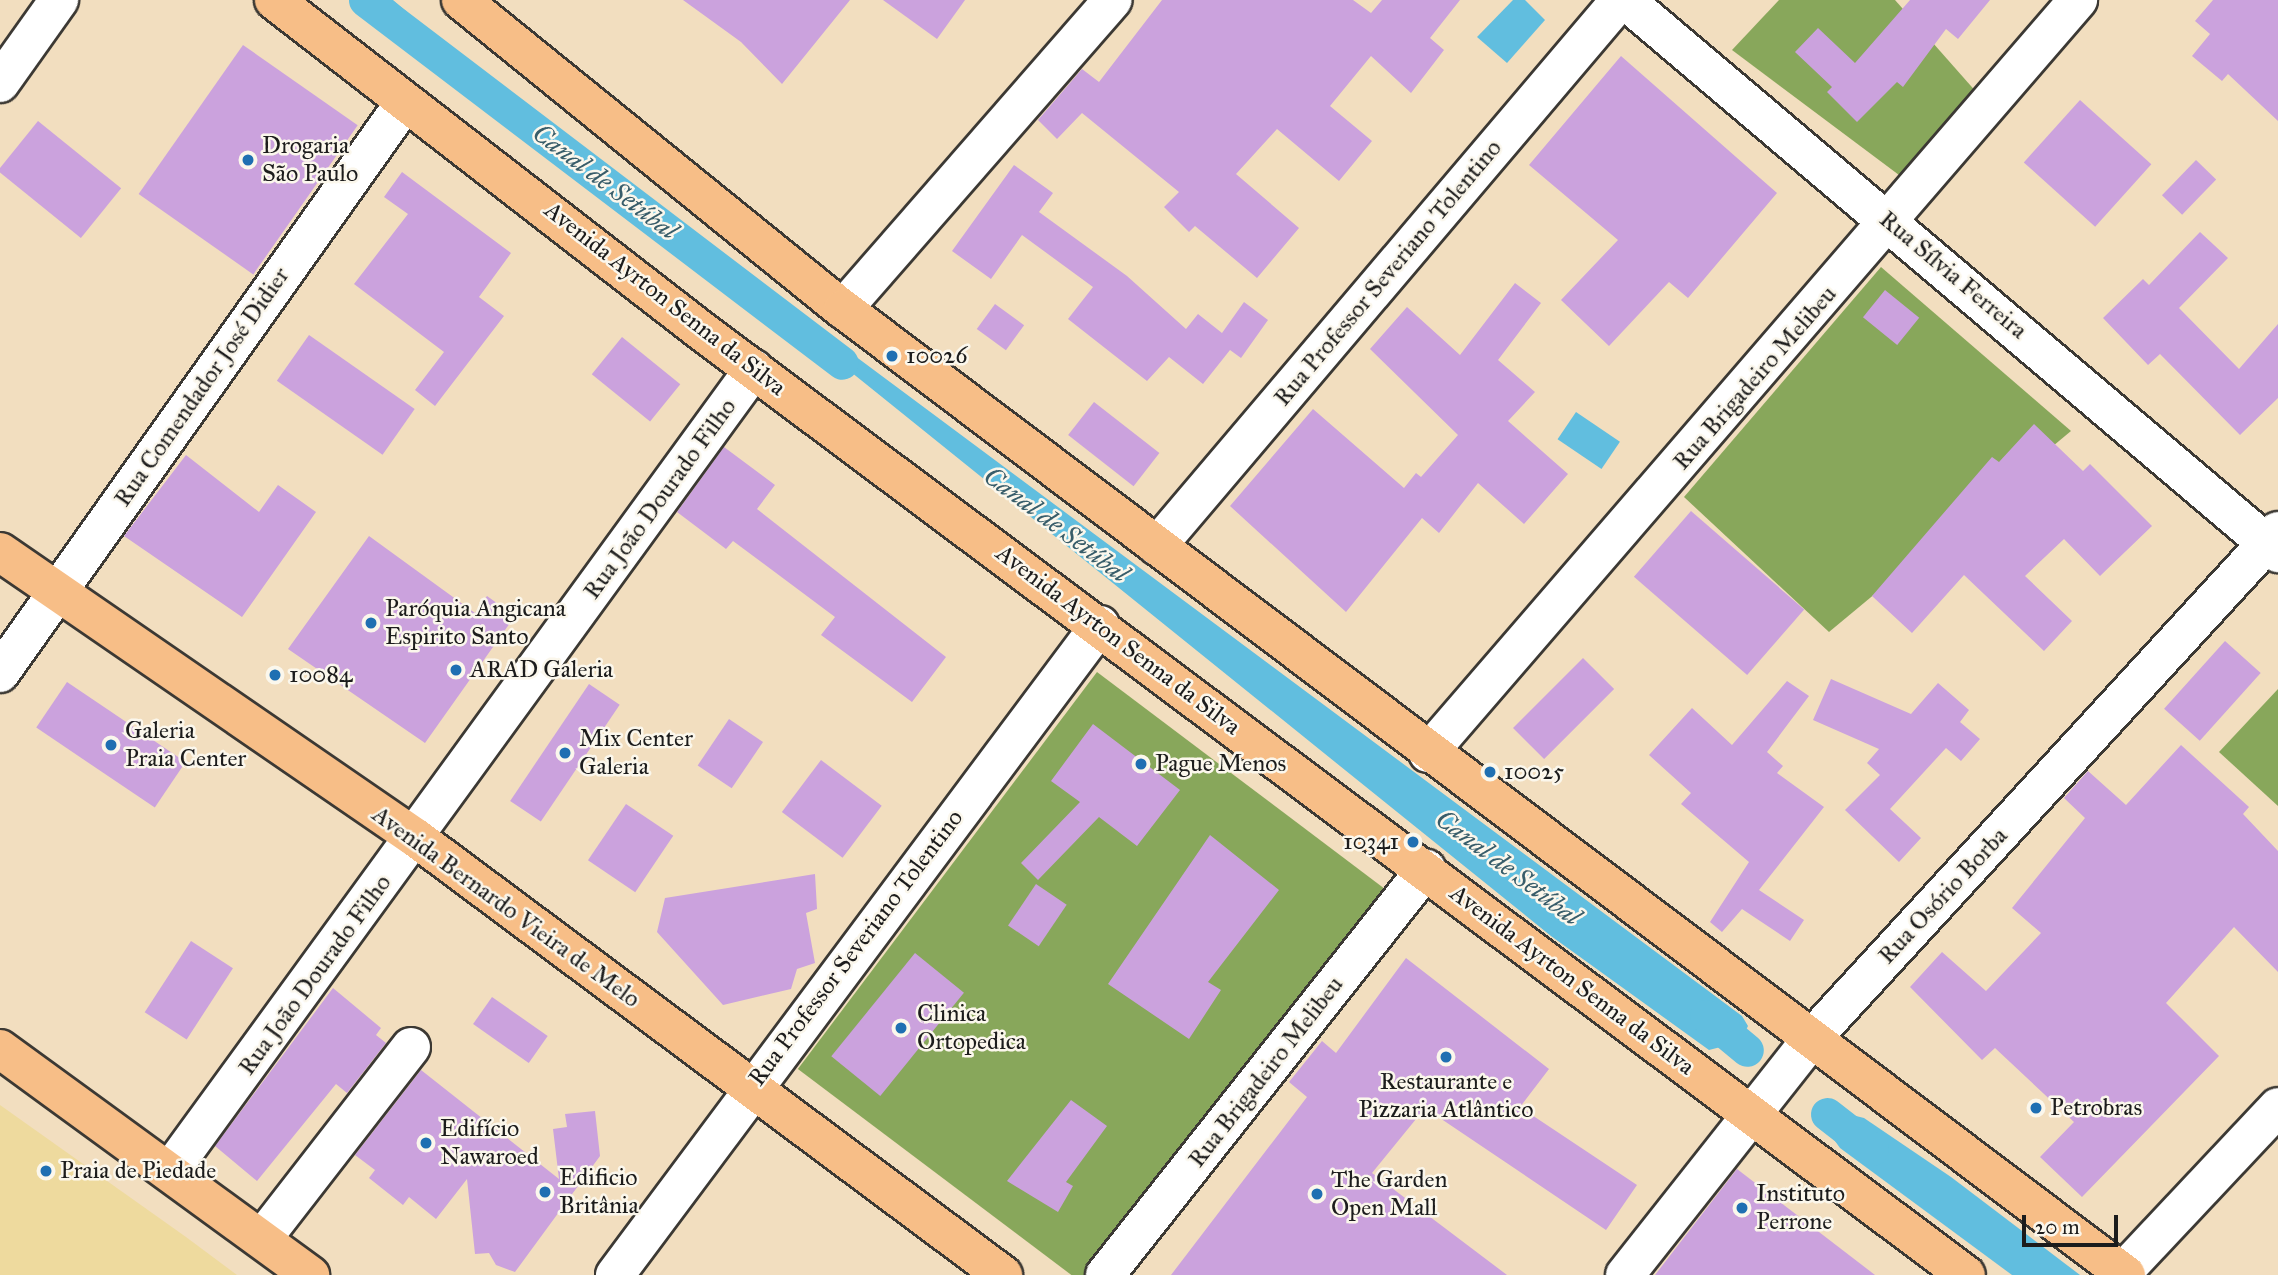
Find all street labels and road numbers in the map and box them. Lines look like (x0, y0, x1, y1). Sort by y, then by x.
street label: Rua Professor Severiano Tolentino (1268, 134, 1508, 412)
street label: Avenida Ayrton Senna da Silva (539, 196, 791, 402)
street label: Rua Sílvia Ferreira (1873, 205, 2033, 345)
street label: Rua Comendador José Didier (108, 262, 296, 512)
street label: Rua Brigadeiro Melibeu (1667, 280, 1843, 476)
street label: Rua João Dourado Filho (578, 393, 742, 605)
street label: Avenida Ayrton Senna da Silva (990, 539, 1246, 741)
street label: Avenida Bernardo Vieira de Melo (366, 800, 646, 1014)
street label: Rua Professor Severiano Tolentino (743, 804, 969, 1092)
street label: Rua Osório Borba (1873, 822, 2013, 970)
street label: Rua João Dourado Filho (233, 869, 397, 1081)
street label: Avenida Ayrton Senna da Silva (1444, 879, 1700, 1081)
street label: Rua Brigadeiro Melibeu (1183, 971, 1349, 1173)

